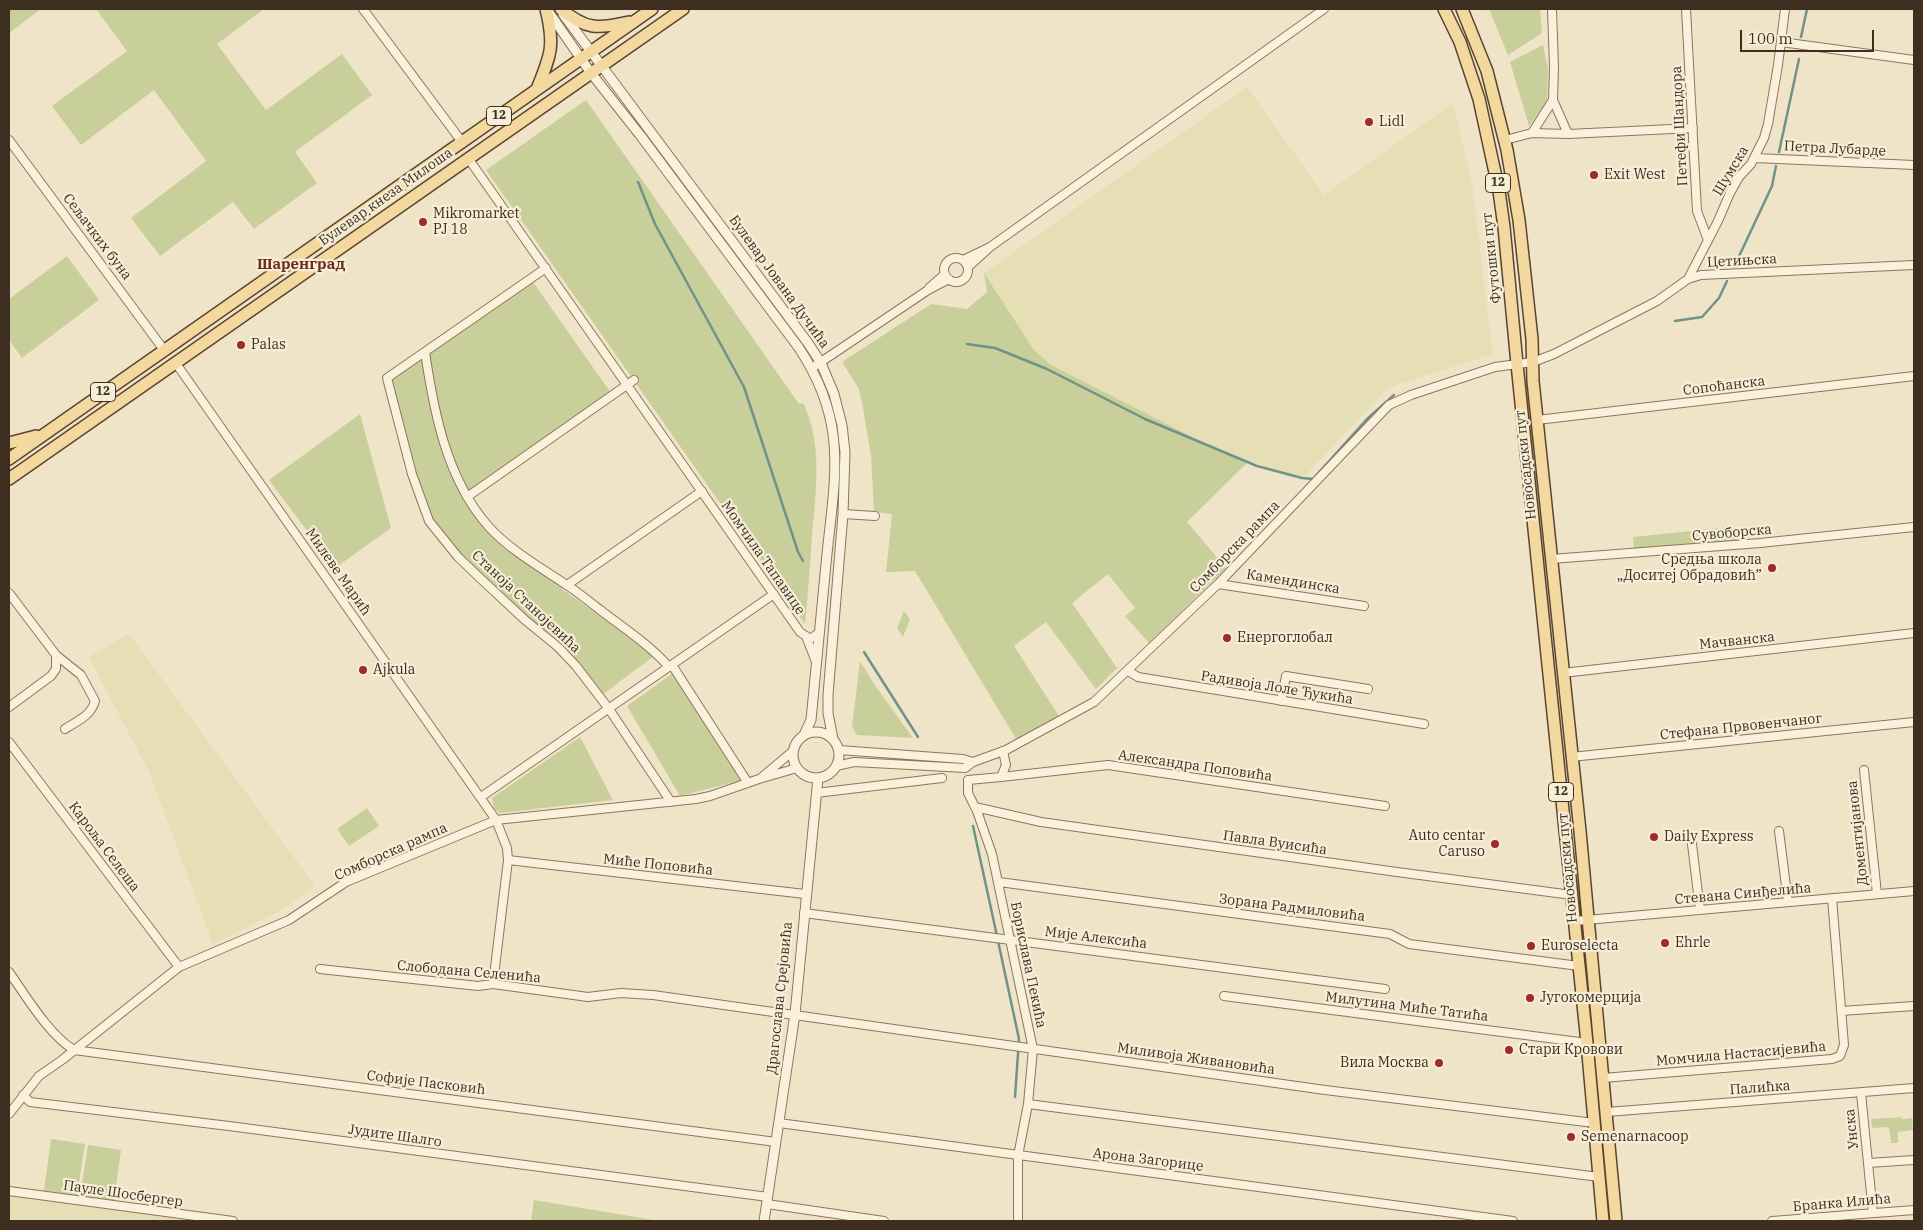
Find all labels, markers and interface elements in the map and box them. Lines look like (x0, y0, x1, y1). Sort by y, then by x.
scale bar (1743, 20, 1877, 52)
text: 100 m (1748, 29, 1793, 48)
street label: Петефи Шандора (1668, 65, 1692, 187)
road number: 12 (486, 106, 512, 125)
place label: Lidl (1379, 114, 1404, 130)
marker: Lidl (1363, 116, 1375, 128)
street label: Петра Лубарде (1784, 138, 1886, 160)
street label: Шумска (1710, 143, 1752, 199)
street label: Булевар кнеза Милоша (316, 144, 456, 250)
place label: Exit West (1604, 167, 1666, 183)
marker: Exit West (1588, 169, 1600, 181)
road number: 12 (1486, 174, 1510, 192)
street label: Сељачких буна (59, 190, 135, 284)
place label: Mikromarket PJ 18 (433, 206, 519, 238)
street label: Булевар Јована Дучића (725, 212, 833, 352)
street label: Футошки пут (1479, 212, 1505, 304)
marker: Mikromarket PJ 18 (417, 216, 429, 228)
street label: Цетињска (1707, 251, 1777, 271)
district label: Шаренград (257, 256, 345, 274)
place label: Palas (251, 337, 286, 353)
marker: Palas (235, 339, 247, 351)
street label: Сопоћанска (1682, 373, 1766, 399)
road number: 12 (90, 382, 116, 402)
street label: Новосадски пут (1512, 409, 1540, 521)
street label: Сомборска рампа (1187, 497, 1283, 597)
street label: Момчила Тапавице (717, 498, 809, 618)
street label: Сувоборска (1692, 521, 1772, 545)
street label: Милеве Марић (302, 525, 374, 619)
street label: Станоја Станојевића (468, 547, 584, 657)
place label: Средња школа „Доситеј Обрадовић” (1617, 552, 1762, 584)
marker: Средња школа „Доситеј Обрадовић” (1766, 562, 1778, 574)
street label: Камендинска (1245, 566, 1341, 598)
street label: Мачванска (1698, 629, 1776, 653)
place label: Енергоглобал (1237, 630, 1333, 646)
marker: Енергоглобал (1221, 632, 1233, 644)
place label: Ajkula (373, 662, 415, 678)
marker: Ajkula (357, 664, 369, 676)
street label: Радивоја Лоле Ђукића (1200, 668, 1354, 708)
street label: Стефана Првовенчаног (1659, 710, 1823, 744)
street label: Александра Поповића (1117, 747, 1273, 785)
street label: Доментијанова (1844, 780, 1872, 886)
road number: 12 (1548, 782, 1574, 802)
street label: Кароља Селеша (65, 799, 143, 895)
street label: Новосадски пут (1555, 812, 1581, 924)
street label: Сомборска рампа (332, 820, 450, 884)
street label: Павла Вуисића (1222, 827, 1328, 859)
place label: Auto centar Caruso (1409, 828, 1485, 860)
place label: Daily Express (1664, 829, 1754, 845)
marker: Daily Express (1648, 831, 1660, 843)
marker: Auto centar Caruso (1489, 838, 1501, 850)
street label: Миће Поповића (602, 851, 714, 879)
street label: Стевана Синђелића (1674, 880, 1812, 908)
street label: Зорана Радмиловића (1218, 891, 1366, 925)
street label: Борислава Пекића (1006, 900, 1050, 1030)
street label: Драгослава Срејовића (764, 921, 796, 1075)
street label: Мије Алексића (1044, 923, 1148, 953)
place label: Ehrle (1675, 935, 1711, 951)
marker: Ehrle (1659, 937, 1671, 949)
place label: Euroselecta (1541, 938, 1619, 954)
marker: Euroselecta (1525, 940, 1537, 952)
street label: Слободана Селенића (396, 957, 542, 987)
street label: Милутина Миће Татића (1325, 989, 1489, 1025)
place label: Југокомерција (1540, 990, 1642, 1006)
marker: Југокомерција (1524, 992, 1536, 1004)
street label: Момчила Настасијевића (1655, 1038, 1827, 1070)
street label: Миливоја Живановића (1116, 1040, 1276, 1078)
place label: Стари Кровови (1519, 1042, 1623, 1058)
marker: Стари Кровови (1503, 1044, 1515, 1056)
place label: Вила Москва (1340, 1055, 1429, 1071)
marker: Вила Москва (1433, 1057, 1445, 1069)
street label: Софије Пасковић (366, 1067, 486, 1099)
street label: Палићка (1729, 1077, 1791, 1099)
street label: Унска (1842, 1108, 1862, 1150)
street label: Јудите Шалго (347, 1121, 443, 1151)
place label: Semenarnacoop (1581, 1129, 1689, 1145)
marker: Semenarnacoop (1565, 1131, 1577, 1143)
street label: Арона Загорице (1092, 1145, 1204, 1175)
street label: Пауле Шосбергер (62, 1177, 184, 1211)
street label: Бранка Илића (1792, 1190, 1892, 1216)

